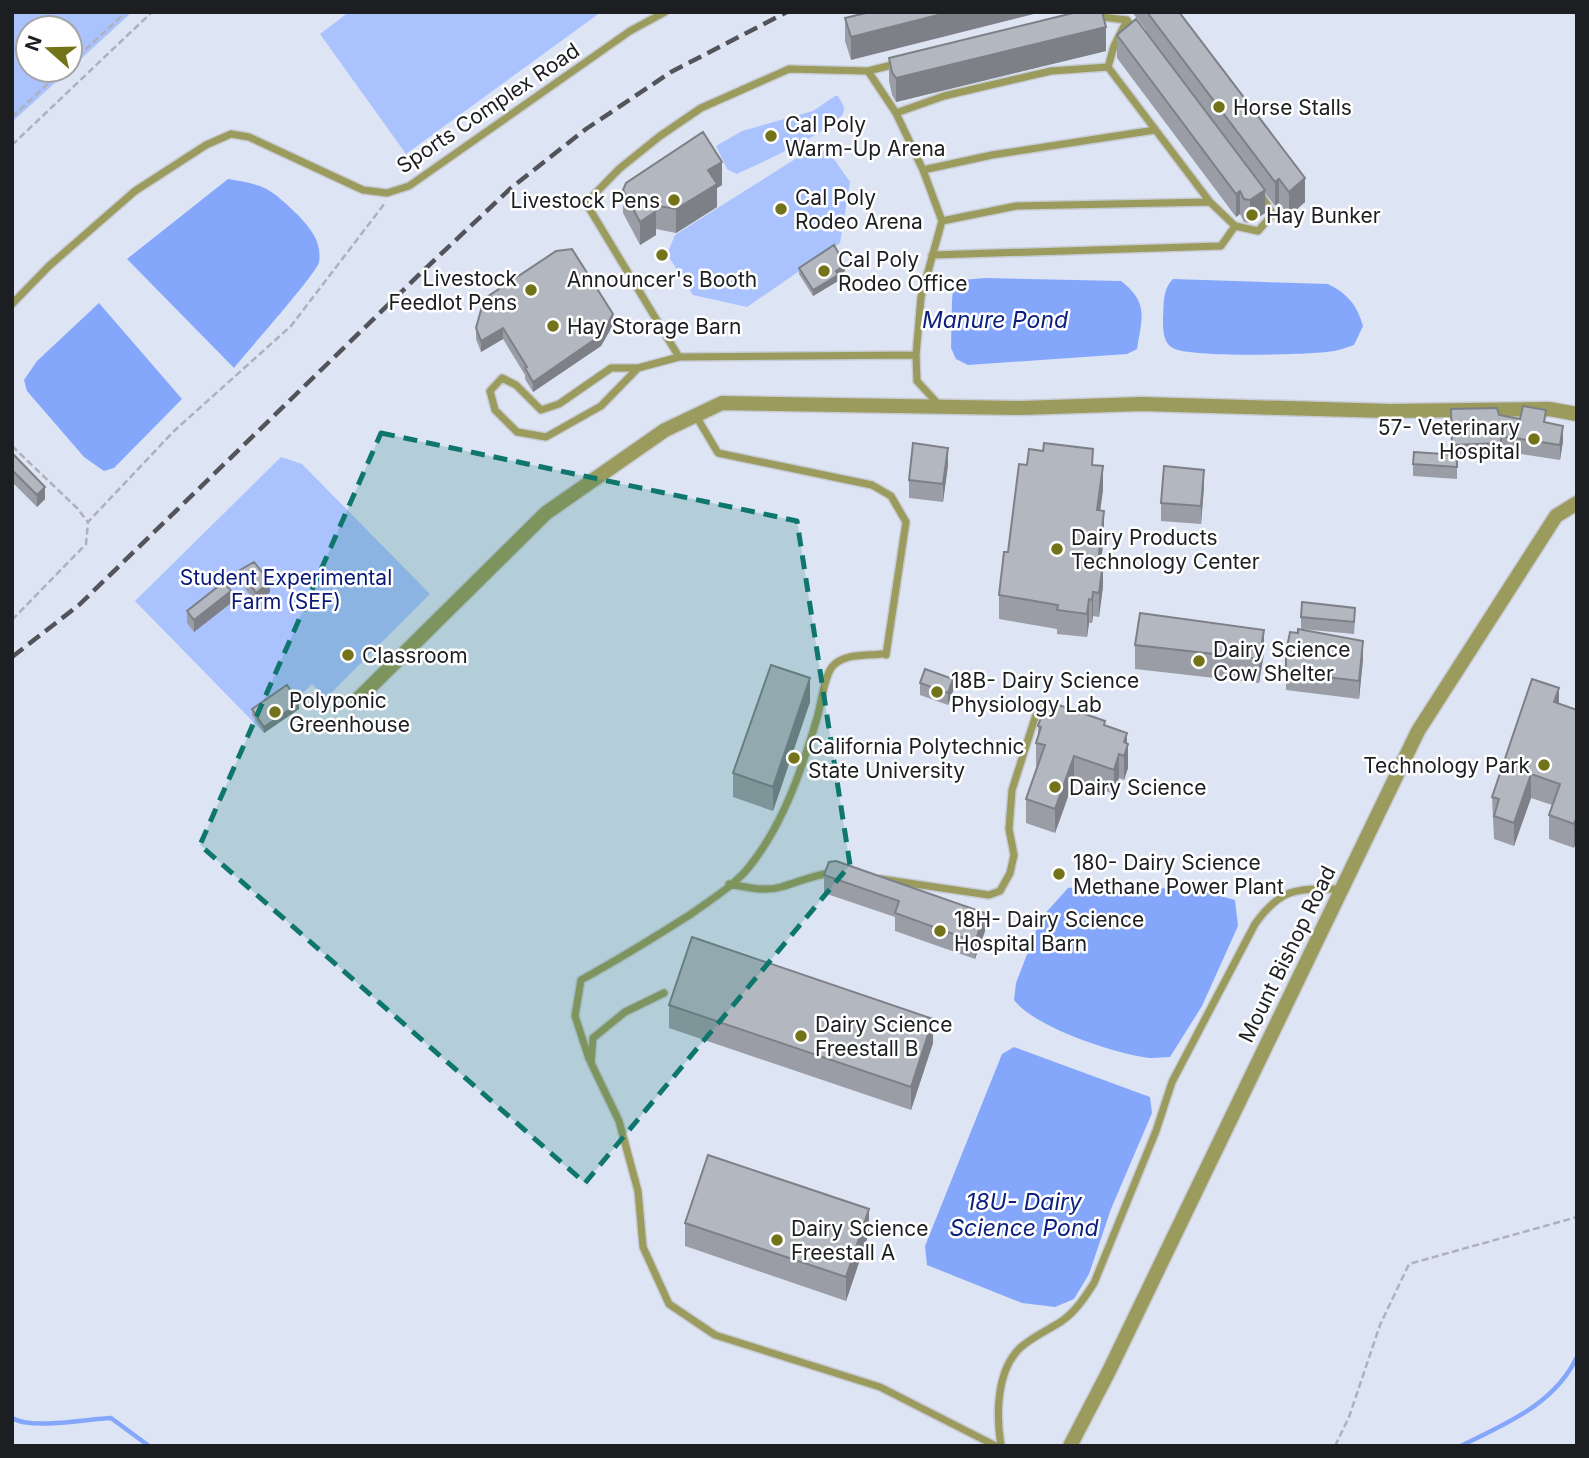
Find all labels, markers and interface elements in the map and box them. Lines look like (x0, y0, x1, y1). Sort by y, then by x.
north arrow (14, 14, 84, 84)
text: N (20, 33, 47, 54)
street label: Sports Complex Road (392, 38, 584, 178)
place label: Horse Stalls (1233, 95, 1352, 120)
marker: Horse Stalls (1211, 99, 1227, 115)
place label: Cal Poly Warm-Up Arena (785, 112, 946, 161)
marker: Cal Poly Warm-Up Arena (763, 128, 779, 144)
place label: Cal Poly Rodeo Arena (795, 185, 923, 234)
place label: Livestock Pens (511, 188, 660, 213)
marker: Livestock Pens (666, 192, 682, 208)
marker: Cal Poly Rodeo Arena (773, 201, 789, 217)
place label: Hay Bunker (1266, 203, 1381, 228)
marker: Hay Bunker (1244, 207, 1260, 223)
marker: Announcer's Booth (654, 247, 670, 263)
place label: Cal Poly Rodeo Office (838, 247, 968, 296)
marker: Cal Poly Rodeo Office (816, 263, 832, 279)
place label: Livestock Feedlot Pens (389, 266, 517, 315)
place label: Announcer's Booth (567, 267, 757, 292)
marker: Livestock Feedlot Pens (523, 282, 539, 298)
water label: Manure Pond (922, 306, 1069, 334)
place label: Hay Storage Barn (567, 314, 741, 339)
marker: Hay Storage Barn (545, 318, 561, 334)
place label: 57- Veterinary Hospital (1378, 415, 1520, 464)
marker: 57- Veterinary Hospital (1526, 431, 1542, 447)
place label: Dairy Products Technology Center (1071, 525, 1260, 574)
marker: Dairy Products Technology Center (1049, 541, 1065, 557)
park label: Student Experimental Farm (SEF) (180, 565, 392, 614)
place label: Dairy Science Cow Shelter (1213, 637, 1350, 686)
place label: Classroom (362, 643, 468, 668)
marker: Classroom (340, 647, 356, 663)
marker: Dairy Science Cow Shelter (1191, 653, 1207, 669)
place label: 18B- Dairy Science Physiology Lab (951, 668, 1139, 717)
marker: 18B- Dairy Science Physiology Lab (929, 684, 945, 700)
place label: Polyponic Greenhouse (289, 688, 410, 737)
marker: Polyponic Greenhouse (267, 704, 283, 720)
place label: California Polytechnic State University (808, 734, 1024, 783)
marker: California Polytechnic State University (786, 750, 802, 766)
place label: Technology Park (1363, 753, 1530, 778)
marker: Technology Park (1536, 757, 1552, 773)
place label: Dairy Science (1069, 775, 1206, 800)
marker: Dairy Science (1047, 779, 1063, 795)
place label: 180- Dairy Science Methane Power Plant (1073, 850, 1284, 899)
street label: Mount Bishop Road (1233, 862, 1341, 1046)
marker: 180- Dairy Science Methane Power Plant (1051, 866, 1067, 882)
place label: 18H- Dairy Science Hospital Barn (954, 907, 1144, 956)
marker: 18H- Dairy Science Hospital Barn (932, 923, 948, 939)
place label: Dairy Science Freestall B (815, 1012, 952, 1061)
marker: Dairy Science Freestall B (793, 1028, 809, 1044)
water label: 18U- Dairy Science Pond (949, 1188, 1100, 1242)
place label: Dairy Science Freestall A (791, 1216, 928, 1265)
marker: Dairy Science Freestall A (769, 1232, 785, 1248)

